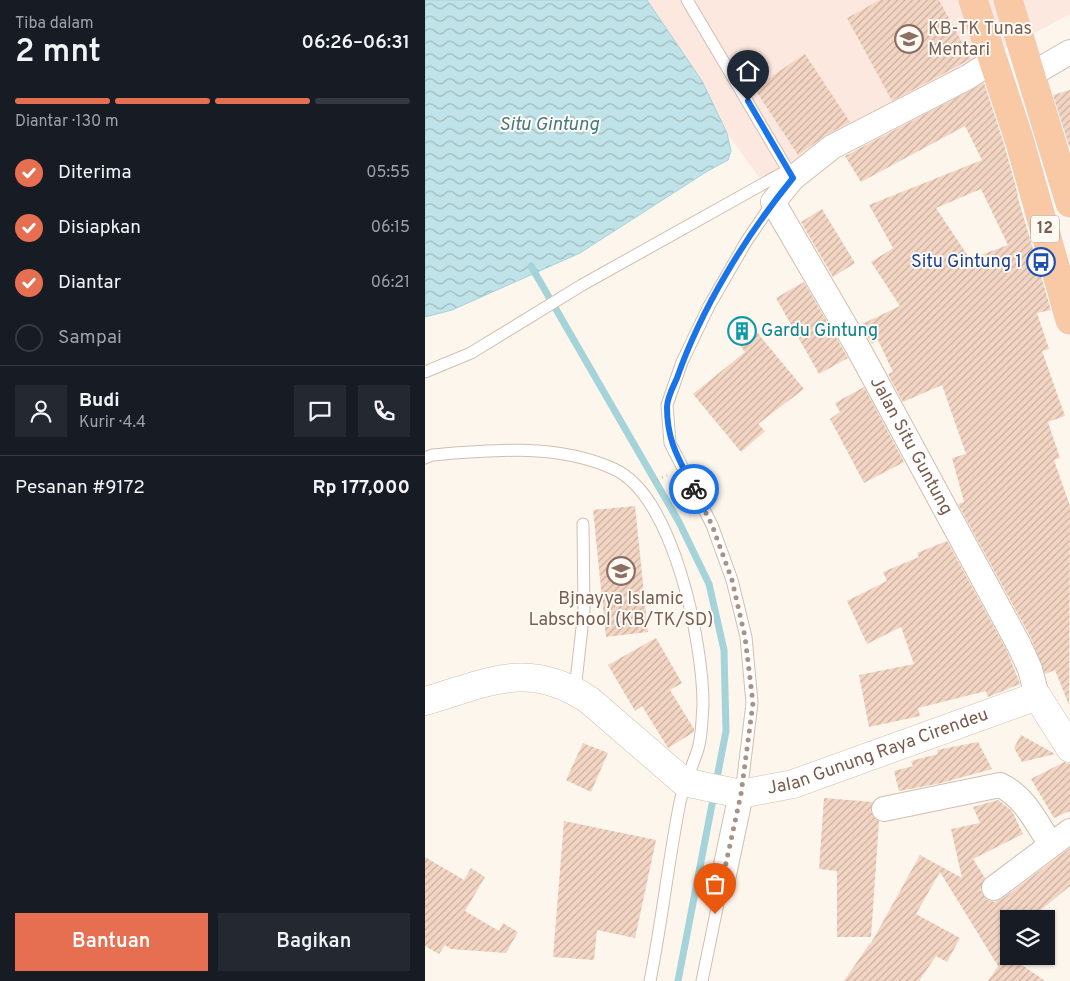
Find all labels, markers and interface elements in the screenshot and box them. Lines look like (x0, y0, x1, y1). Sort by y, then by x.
text: Tiba dalam (15, 14, 94, 34)
place label: KB-TK Tunas Mentari (928, 18, 1032, 62)
school or university icon: KB-TK Tunas Mentari (894, 24, 924, 54)
text: 06:26–06:31 (302, 31, 410, 55)
text: 2 mnt (15, 33, 101, 73)
pin (727, 50, 769, 101)
icon: home (734, 57, 762, 85)
text: Diantar · 130 m (15, 112, 119, 132)
water label: Situ Gintung (499, 113, 600, 137)
icon: check (15, 159, 43, 187)
text: Diterima (58, 161, 132, 185)
text: 05:55 (366, 163, 410, 183)
icon: check (15, 214, 43, 242)
road number: 12 (1031, 215, 1059, 242)
text: Disiapkan (58, 216, 141, 240)
text: 06:15 (371, 218, 410, 238)
bus stop icon: Situ Gintung 1 (1026, 247, 1056, 277)
place label: Situ Gintung 1 (911, 251, 1022, 274)
icon: check (15, 269, 43, 297)
text: Diantar (58, 271, 121, 295)
text: 06:21 (371, 273, 410, 293)
building icon: Gardu Gintung (727, 316, 757, 346)
place label: Gardu Gintung (761, 320, 878, 343)
text: Sampai (58, 326, 122, 350)
street label: Jalan Situ Guntung (864, 373, 958, 519)
button: person (15, 385, 67, 437)
button: chat (294, 385, 346, 437)
button: phone (358, 385, 410, 437)
text: Budi (79, 389, 120, 413)
text: Kurir · 4.4 (79, 413, 146, 433)
courier (669, 464, 719, 514)
icon: bike (680, 475, 708, 503)
text: Pesanan #9172 (15, 476, 145, 500)
text: Rp 177,000 (313, 476, 410, 500)
school or university icon: Bjnayya Islamic Labschool (KB/TK/SD) (606, 556, 636, 586)
place label: Bjnayya Islamic Labschool (KB/TK/SD) (528, 588, 714, 632)
street label: Jalan Gunung Raya Cirendeu (765, 703, 992, 800)
pin (694, 863, 736, 914)
icon: bag (701, 870, 729, 898)
map controls (1000, 910, 1055, 965)
button: layers (1000, 910, 1055, 965)
button: Bantuan (15, 913, 208, 971)
button: Bagikan (218, 913, 410, 971)

